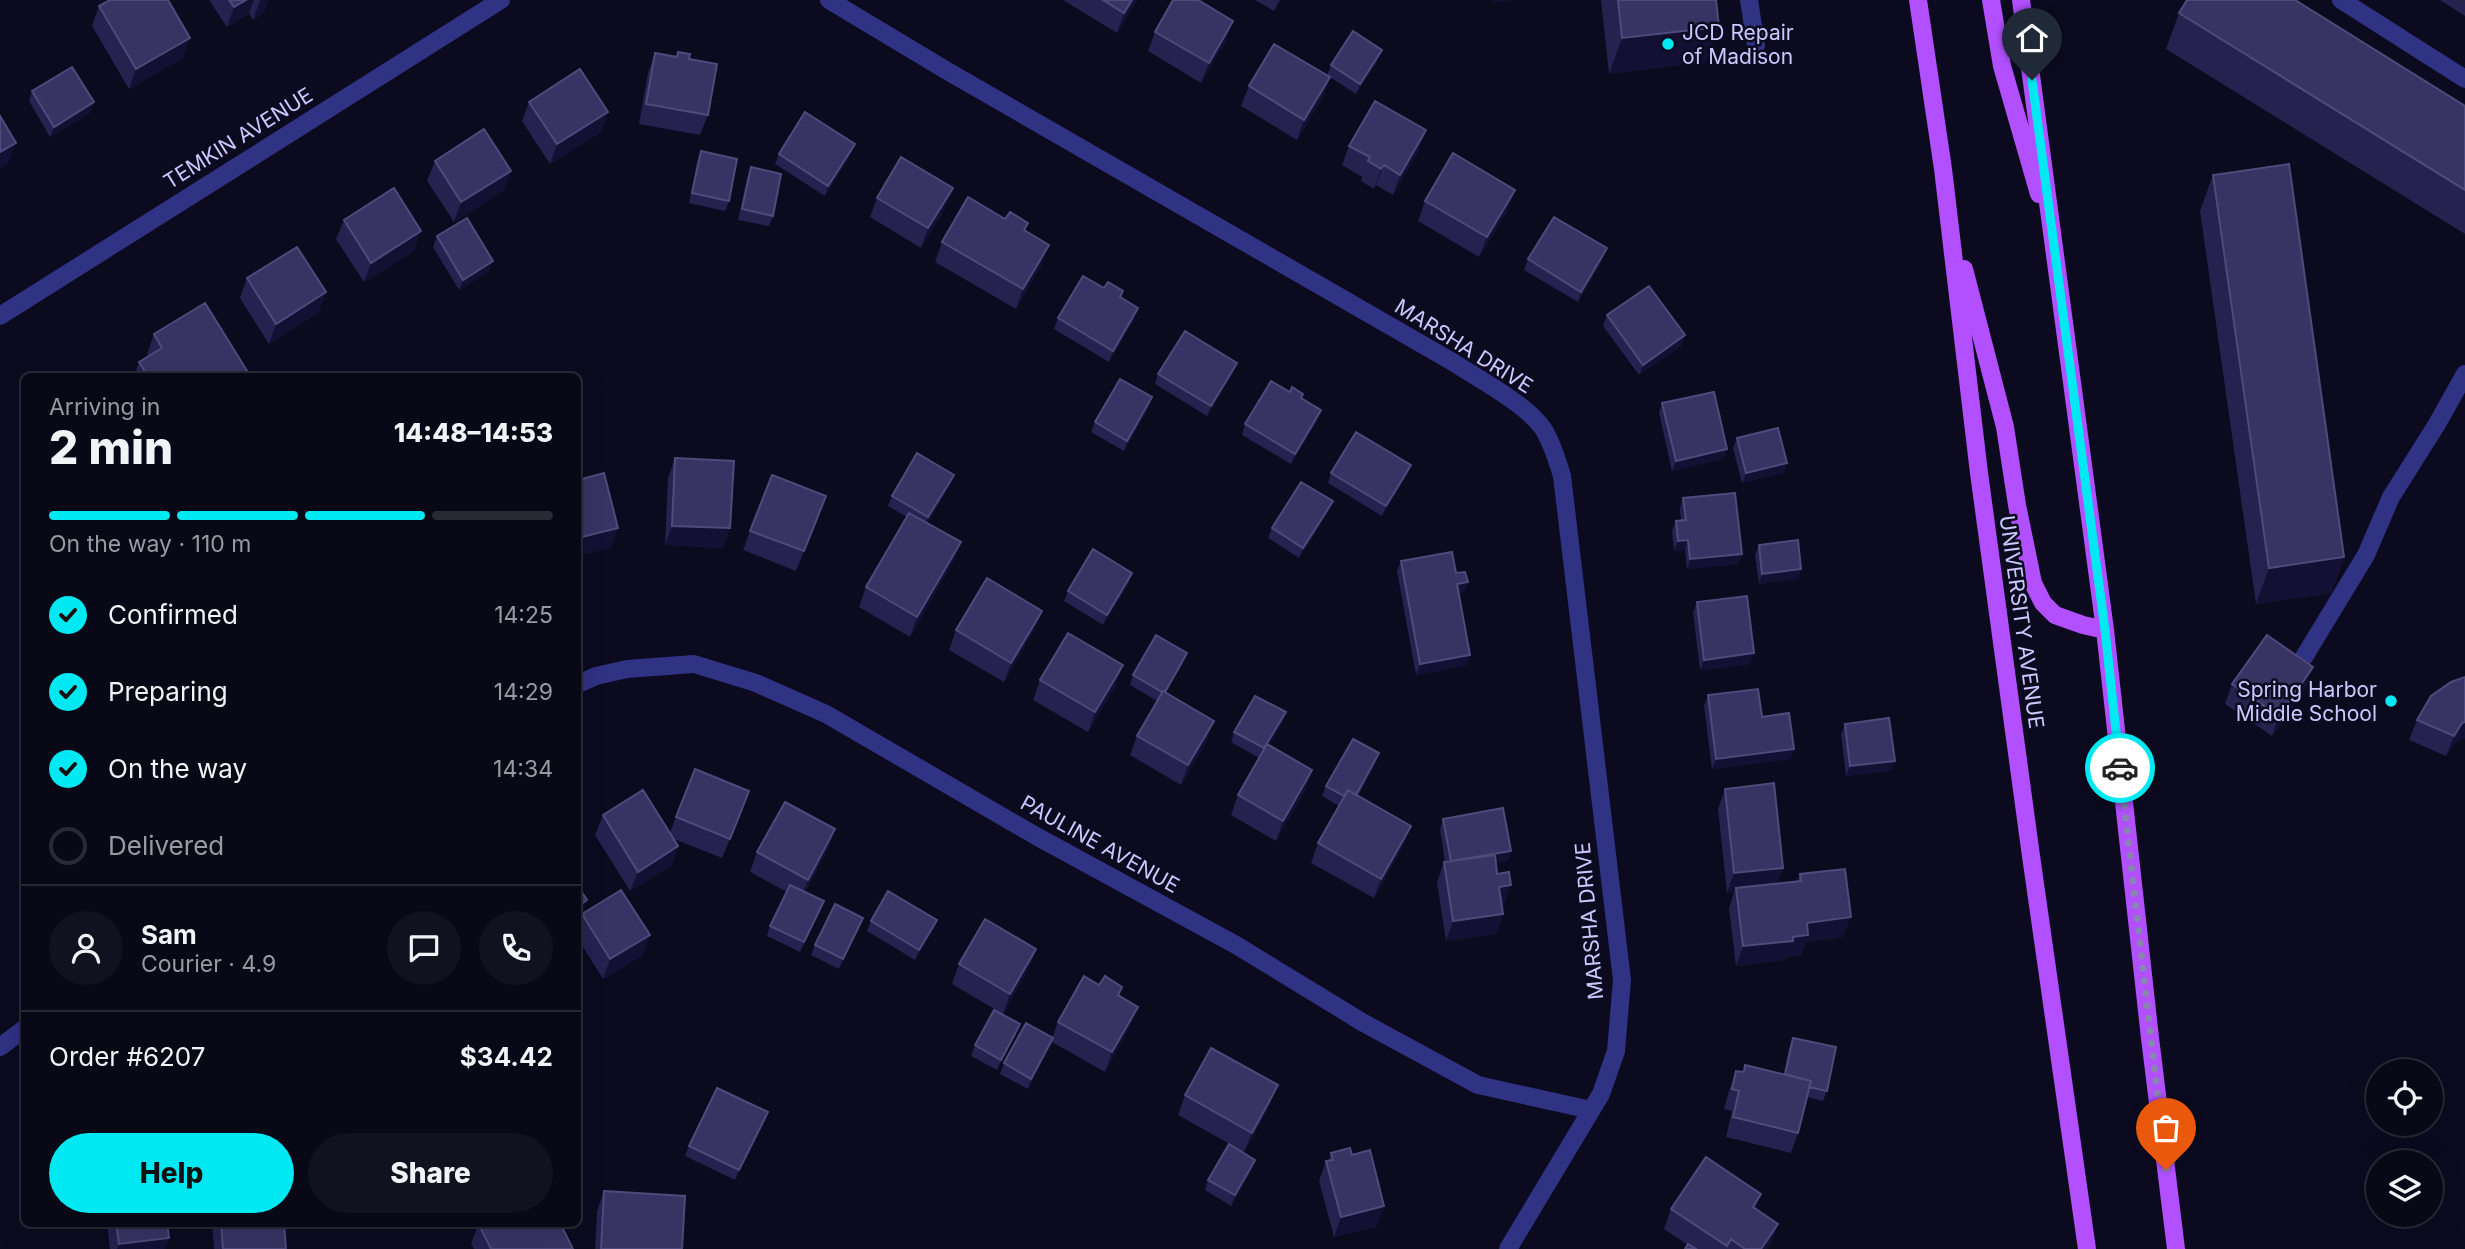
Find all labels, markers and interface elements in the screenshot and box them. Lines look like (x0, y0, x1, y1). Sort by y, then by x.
pin (2002, 8, 2062, 80)
icon: home (2013, 19, 2051, 57)
place label: JCD Repair of Madison (1682, 20, 1794, 69)
marker: JCD Repair of Madison (1660, 36, 1676, 52)
street label: TEMKIN AVENUE (159, 82, 317, 194)
street label: MARSHA DRIVE (1390, 294, 1538, 398)
text: Arriving in (49, 393, 160, 421)
text: 14:48–14:53 (394, 417, 553, 448)
text: 2 min (49, 419, 173, 475)
street label: UNIVERSITY AVENUE (1995, 514, 2049, 730)
text: On the way · 110 m (49, 530, 251, 558)
icon: check (49, 596, 87, 634)
text: Confirmed (108, 599, 238, 630)
text: 14:25 (494, 601, 553, 629)
icon: check (49, 673, 87, 711)
text: Preparing (108, 676, 228, 707)
place label: Spring Harbor Middle School (2236, 677, 2377, 726)
text: 14:29 (494, 678, 553, 706)
marker: Spring Harbor Middle School (2383, 693, 2399, 709)
courier (2085, 733, 2155, 803)
icon: car (2101, 749, 2139, 787)
icon: check (49, 750, 87, 788)
text: On the way (108, 753, 247, 784)
text: 14:34 (493, 755, 553, 783)
street label: PAULINE AVENUE (1016, 790, 1184, 898)
text: Delivered (108, 830, 224, 861)
street label: MARSHA DRIVE (1570, 841, 1608, 1001)
button: person (49, 911, 123, 985)
button: chat (387, 911, 461, 985)
button: phone (479, 911, 553, 985)
text: Sam (141, 919, 197, 950)
text: Courier · 4.9 (141, 950, 276, 978)
text: Order #6207 (49, 1041, 205, 1072)
text: $34.42 (460, 1041, 553, 1072)
map controls (2366, 1059, 2443, 1227)
button: locate (2366, 1059, 2443, 1136)
pin (2136, 1098, 2196, 1170)
icon: bag (2147, 1109, 2185, 1147)
button: Help (49, 1133, 294, 1213)
button: Share (308, 1133, 553, 1213)
button: layers (2366, 1150, 2443, 1227)

